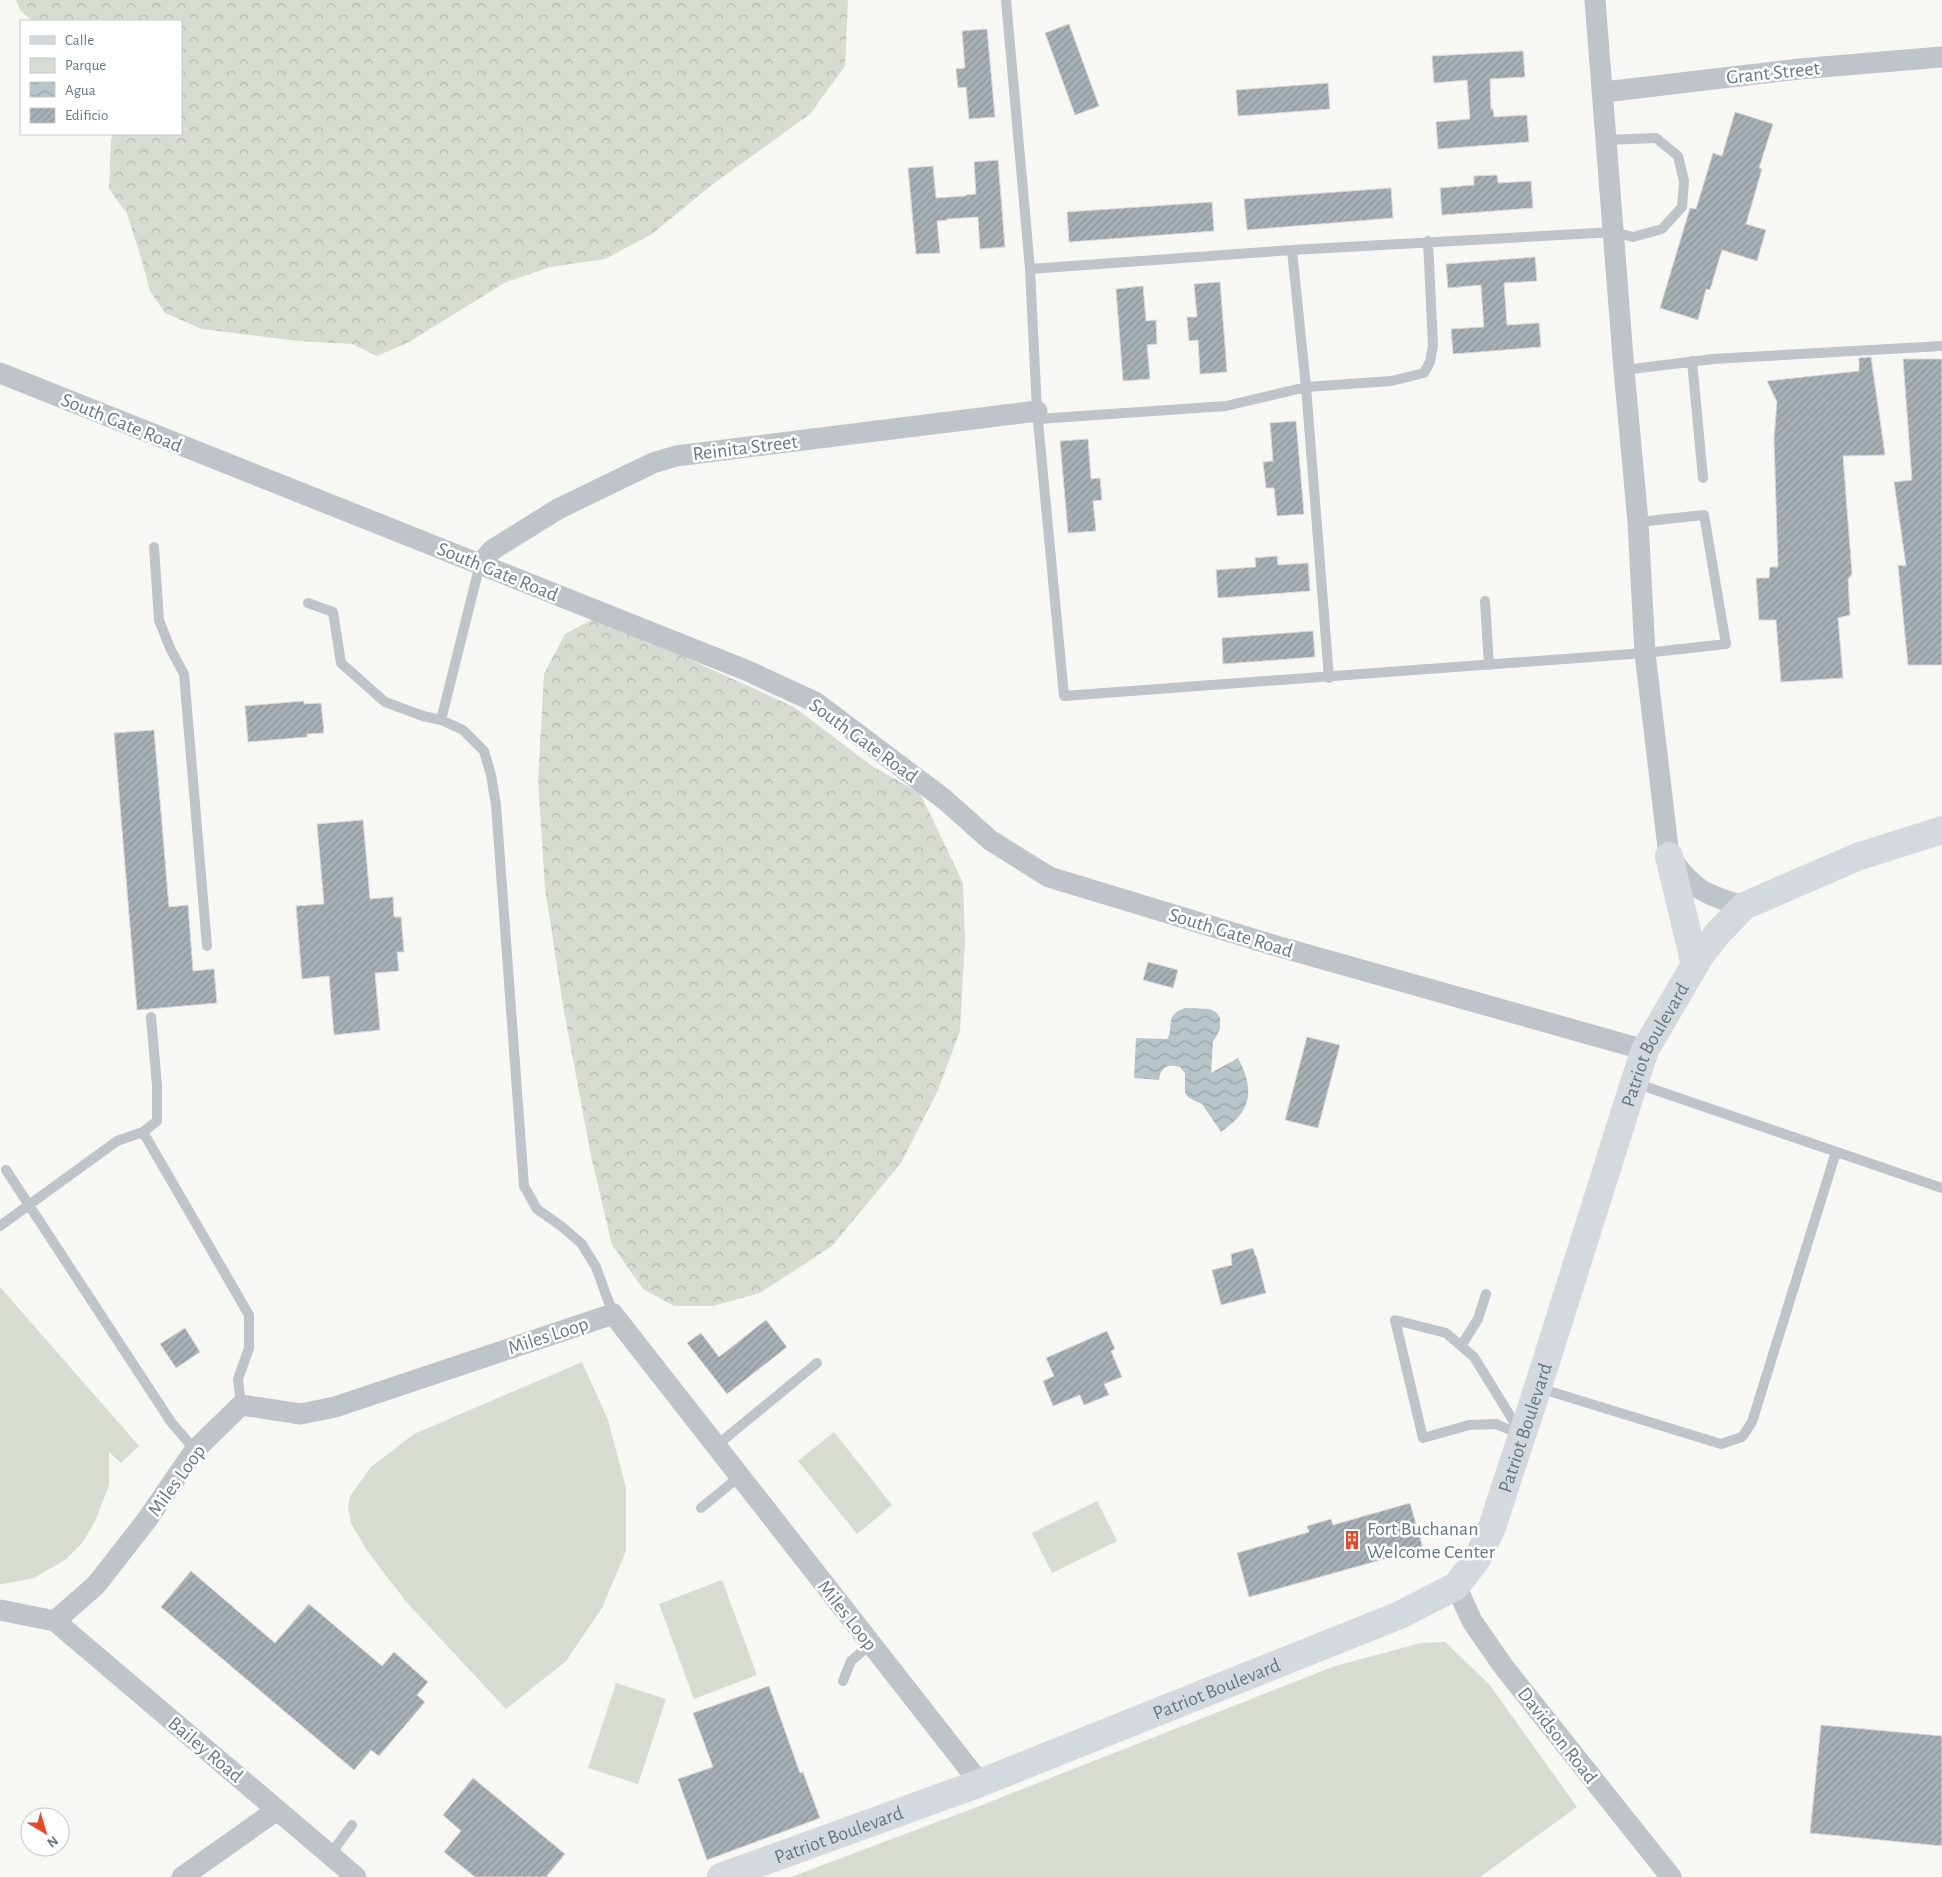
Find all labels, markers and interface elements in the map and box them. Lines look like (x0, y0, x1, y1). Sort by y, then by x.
legend (20, 20, 182, 135)
text: Calle (65, 33, 94, 48)
text: Parque (65, 58, 106, 73)
street label: Grant Street (1725, 58, 1821, 88)
text: Agua (65, 83, 96, 98)
text: Edificio (65, 108, 108, 123)
street label: South Gate Road (58, 390, 185, 456)
street label: Reinita Street (691, 432, 799, 464)
street label: South Gate Road (434, 539, 561, 605)
street label: South Gate Road (806, 695, 921, 787)
street label: South Gate Road (1166, 905, 1295, 961)
street label: Patriot Boulevard (1618, 980, 1693, 1109)
street label: Miles Loop (506, 1314, 591, 1358)
street label: Patriot Boulevard (1495, 1361, 1556, 1495)
street label: Miles Loop (144, 1441, 209, 1520)
place label: Fort Buchanan Welcome Center (1367, 1519, 1496, 1562)
building icon: Fort Buchanan Welcome Center (1341, 1529, 1363, 1551)
street label: Miles Loop (814, 1577, 881, 1655)
street label: Patriot Boulevard (1150, 1655, 1283, 1724)
street label: Davidson Road (1514, 1684, 1601, 1787)
street label: Bailey Road (164, 1713, 246, 1787)
street label: Patriot Boulevard (772, 1803, 906, 1868)
north arrow (20, 1807, 70, 1857)
text: N (44, 1833, 61, 1850)

